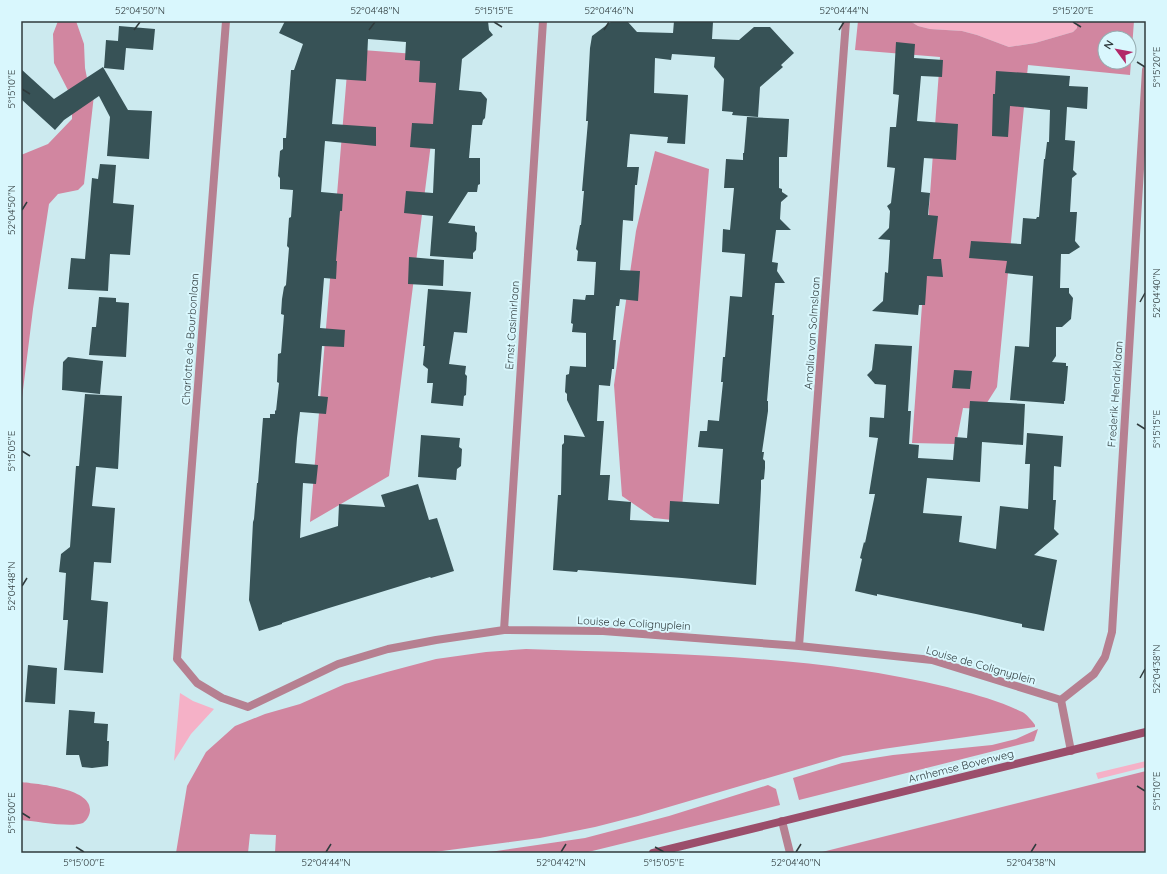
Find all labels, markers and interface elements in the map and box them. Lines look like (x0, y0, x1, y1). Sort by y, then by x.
text: 52°04'50"N (115, 4, 165, 17)
text: 52°04'48"N (350, 4, 400, 17)
text: 5°15'15"E (475, 4, 514, 17)
text: 52°04'46"N (584, 4, 634, 17)
text: 52°04'44"N (819, 4, 869, 17)
text: 5°15'20"E (1053, 4, 1094, 17)
north arrow (1097, 30, 1137, 70)
text: N (1100, 38, 1117, 52)
text: 5°15'20"E (1150, 46, 1163, 87)
text: 5°15'10"E (5, 69, 18, 109)
text: 52°04'50"N (5, 185, 18, 235)
text: 52°04'40"N (1150, 268, 1163, 318)
street label: Charlotte de Bourbonlaan (178, 273, 202, 405)
street label: Amalia van Solmslaan (801, 276, 823, 390)
street label: Ernst Casimirlaan (502, 280, 522, 370)
street label: Frederik Hendriklaan (1104, 340, 1126, 448)
text: 5°15'15"E (1150, 409, 1163, 448)
text: 5°15'05"E (5, 430, 18, 471)
text: 52°04'48"N (5, 561, 18, 611)
street label: Louise de Colignyplein (577, 613, 691, 633)
street label: Louise de Colignyplein (925, 643, 1037, 687)
text: 52°04'38"N (1150, 644, 1163, 694)
street label: Arnhemse Bovenweg (907, 746, 1015, 786)
text: 5°15'10"E (1150, 771, 1163, 811)
text: 5°15'00"E (5, 792, 18, 834)
text: 5°15'00"E (63, 856, 105, 869)
text: 52°04'44"N (301, 856, 351, 869)
text: 52°04'42"N (536, 856, 586, 869)
text: 5°15'05"E (644, 856, 685, 869)
text: 52°04'40"N (771, 856, 821, 869)
text: 52°04'38"N (1006, 856, 1056, 869)

